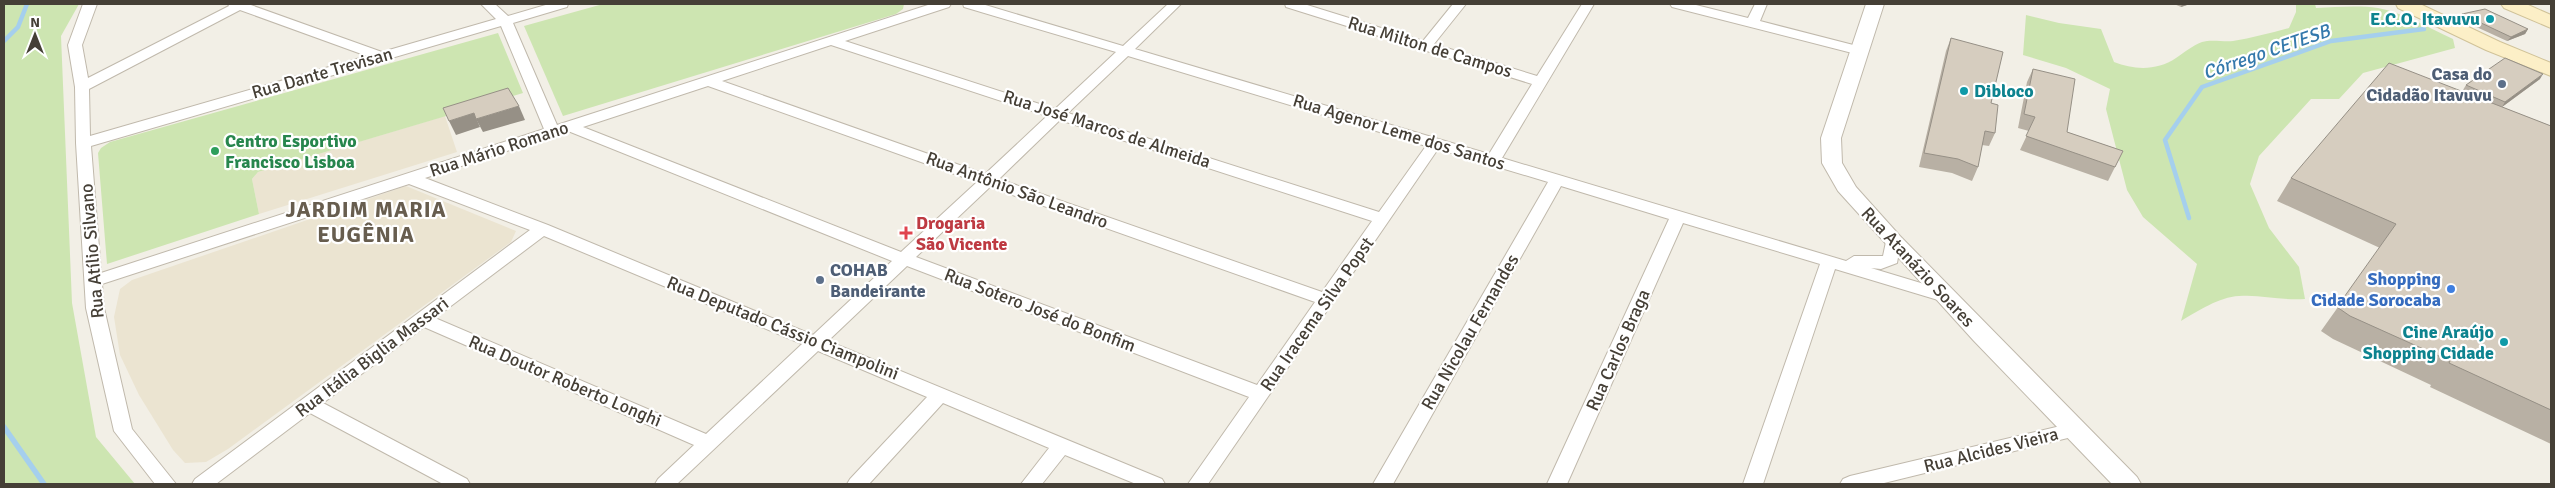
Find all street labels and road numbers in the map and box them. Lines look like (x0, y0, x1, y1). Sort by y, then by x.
street label: Rua Milton de Campos (1345, 12, 1515, 82)
street label: Rua Dante Trevisan (249, 42, 395, 104)
street label: Rua José Marcos de Almeida (1001, 85, 1213, 173)
street label: Rua Agenor Leme dos Santos (1290, 89, 1508, 175)
street label: Rua Mário Romano (427, 116, 571, 182)
street label: Rua Antônio São Leandro (923, 147, 1111, 233)
street label: Rua Atílio Silvano (75, 183, 109, 319)
street label: Rua Atanázio Soares (1857, 202, 1979, 332)
street label: Rua Iracema Silva Popst (1255, 233, 1379, 395)
street label: Rua Nicolau Fernandes (1416, 250, 1524, 414)
street label: Rua Sotero José do Bonfim (941, 263, 1139, 357)
street label: Rua Deputado Cássio Ciampolini (664, 271, 902, 385)
street label: Rua Carlos Braga (1581, 286, 1655, 414)
street label: Rua Itália Biglia Massari (291, 292, 453, 422)
street label: Rua Doutor Roberto Longhi (465, 330, 665, 432)
street label: Rua Alcides Vieira (1921, 423, 2061, 477)

